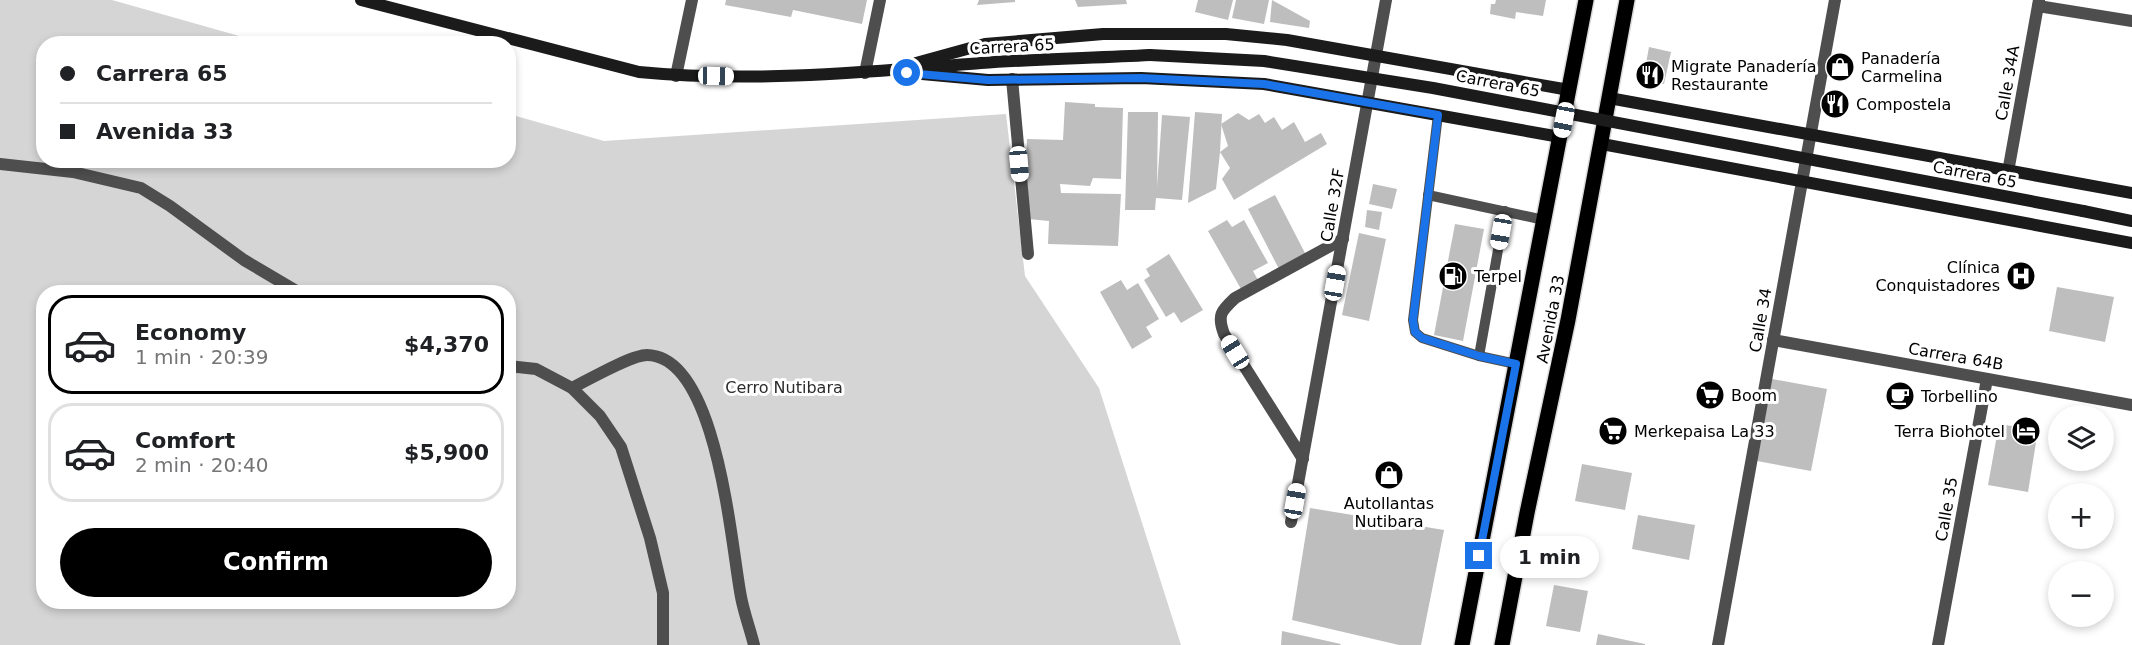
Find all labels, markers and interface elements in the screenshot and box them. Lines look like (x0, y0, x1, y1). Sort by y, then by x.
street label: Carrera 65 (969, 35, 1055, 58)
street label: Calle 34A (1992, 44, 2023, 122)
place label: Panadería Carmelina (1861, 49, 1943, 86)
shop icon: Panadería Carmelina (1824, 51, 1856, 83)
place label: Migrate Panadería Restaurante (1671, 57, 1817, 94)
route start (893, 59, 920, 86)
restaurant icon: Migrate Panadería Restaurante (1634, 59, 1666, 91)
text: Carrera 65 (96, 61, 228, 86)
street label: Carrera 65 (1454, 66, 1542, 101)
car (698, 67, 734, 85)
restaurant icon: Compostela (1819, 88, 1851, 120)
place label: Compostela (1856, 95, 1951, 114)
car (1552, 101, 1576, 139)
text: Avenida 33 (96, 119, 234, 144)
car (1008, 145, 1030, 183)
street label: Carrera 65 (1931, 157, 2019, 192)
street label: Calle 32F (1317, 167, 1348, 243)
car (1489, 213, 1513, 251)
place label: Clínica Conquistadores (1875, 258, 2000, 295)
fuel station icon: Terpel (1437, 260, 1469, 292)
hospital icon: Clínica Conquistadores (2005, 260, 2037, 292)
car (1323, 264, 1347, 302)
place label: Terpel (1473, 267, 1522, 286)
street label: Avenida 33 (1533, 273, 1568, 365)
street label: Calle 34 (1745, 286, 1776, 354)
icon: car (63, 318, 117, 372)
text: Economy (135, 320, 246, 345)
text: $4,370 (404, 332, 489, 357)
car (1218, 332, 1252, 372)
street label: Carrera 64B (1907, 339, 2005, 374)
text: 1 min · 20:39 (135, 345, 269, 369)
park label: Cerro Nutibara (725, 378, 843, 397)
supermarket icon: Boom (1694, 379, 1726, 411)
cafe icon: Torbellino (1884, 380, 1916, 412)
place label: Boom (1731, 386, 1777, 405)
place label: Torbellino (1920, 387, 1998, 406)
map controls (2048, 405, 2114, 627)
button: layers (2048, 405, 2114, 471)
supermarket icon: Merkepaisa La 33 (1597, 415, 1629, 447)
hotel icon: Terra Biohotel (2010, 415, 2042, 447)
place label: Merkepaisa La 33 (1634, 422, 1775, 441)
place label: Terra Biohotel (1894, 422, 2005, 441)
icon: car (63, 426, 117, 480)
text: Comfort (135, 428, 235, 453)
text: $5,900 (404, 440, 489, 465)
text: 2 min · 20:40 (135, 453, 269, 477)
shop icon: Autollantas Nutibara (1373, 459, 1405, 491)
street label: Calle 35 (1931, 475, 1962, 543)
car (1283, 482, 1307, 520)
button: + (2048, 483, 2114, 549)
place label: Autollantas Nutibara (1344, 494, 1434, 531)
button: Confirm (60, 528, 492, 597)
callout: 1 min (1500, 535, 1599, 577)
route end (1465, 542, 1492, 569)
text: 1 min (1518, 545, 1581, 569)
button: − (2048, 561, 2114, 627)

